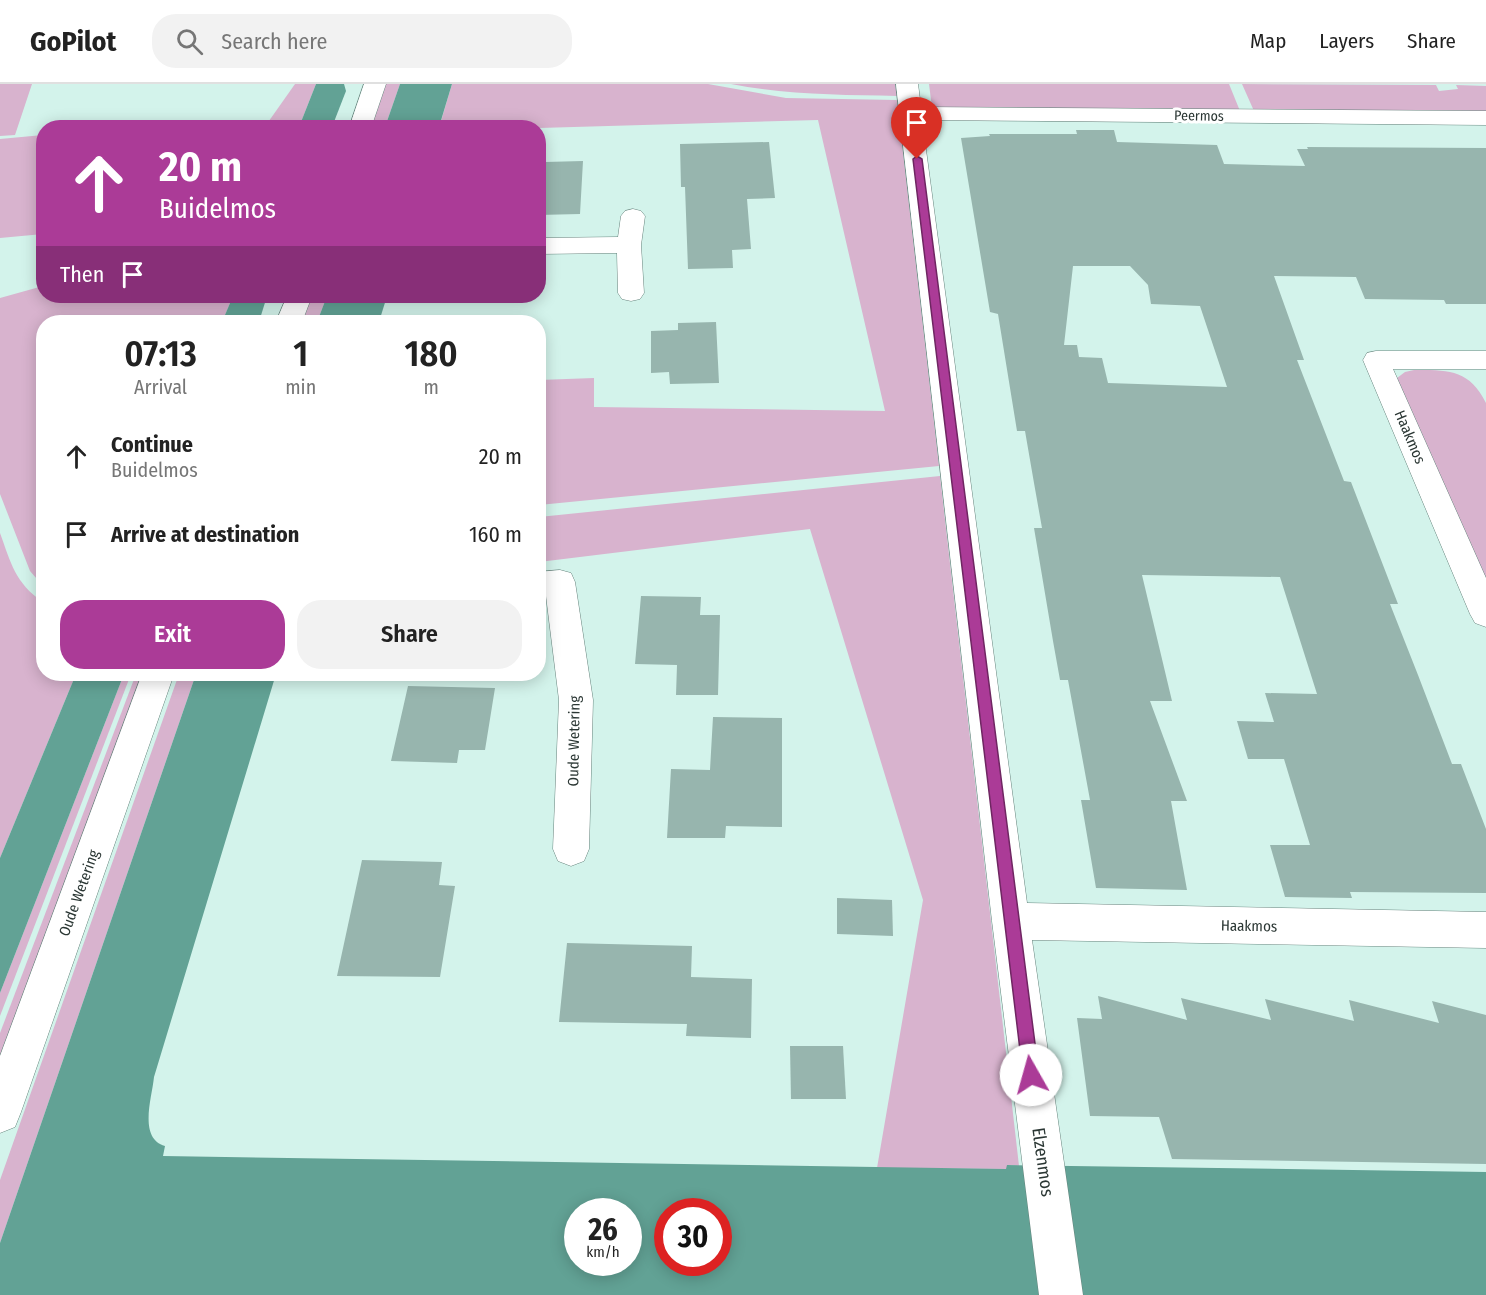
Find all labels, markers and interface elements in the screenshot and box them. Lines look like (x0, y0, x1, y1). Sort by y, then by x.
search box (152, 14, 572, 68)
text: GoPilot (30, 25, 116, 58)
icon: search (173, 25, 206, 58)
text: Search here (221, 28, 327, 55)
text: Map (1250, 28, 1286, 54)
text: Layers (1319, 28, 1374, 54)
text: Share (1407, 28, 1456, 54)
pin (891, 97, 942, 159)
icon: arrive (900, 106, 933, 139)
street label: Peermos (1174, 107, 1224, 125)
text: 20 m (159, 142, 242, 192)
icon: ahead (60, 144, 138, 222)
text: Buidelmos (159, 193, 276, 225)
icon: arrive (116, 258, 149, 291)
text: Then (60, 261, 104, 288)
text: 07:13 (124, 332, 197, 376)
text: 1 (293, 332, 308, 376)
text: 180 (404, 332, 458, 376)
text: Arrival (134, 375, 187, 399)
text: min (285, 375, 316, 399)
text: m (423, 375, 439, 399)
street label: Haakmos (1391, 407, 1429, 467)
text: Continue (111, 431, 193, 458)
icon: ahead (60, 440, 93, 473)
text: 20 m (479, 443, 522, 470)
text: Buidelmos (111, 458, 198, 482)
icon: arrive (60, 518, 93, 551)
text: Arrive at destination (111, 521, 299, 548)
text: 160 m (469, 521, 522, 548)
button: Exit (60, 600, 285, 669)
button: Share (297, 600, 522, 669)
street label: Oude Wetering (564, 695, 584, 787)
street label: Oude Wetering (55, 847, 103, 939)
street label: Haakmos (1221, 917, 1277, 935)
position arrow (999, 1043, 1063, 1107)
street label: Elzenmos (1027, 1126, 1059, 1198)
speed limit sign: 30 (654, 1198, 732, 1276)
text: 26 (588, 1212, 618, 1248)
text: km/h (586, 1243, 620, 1261)

